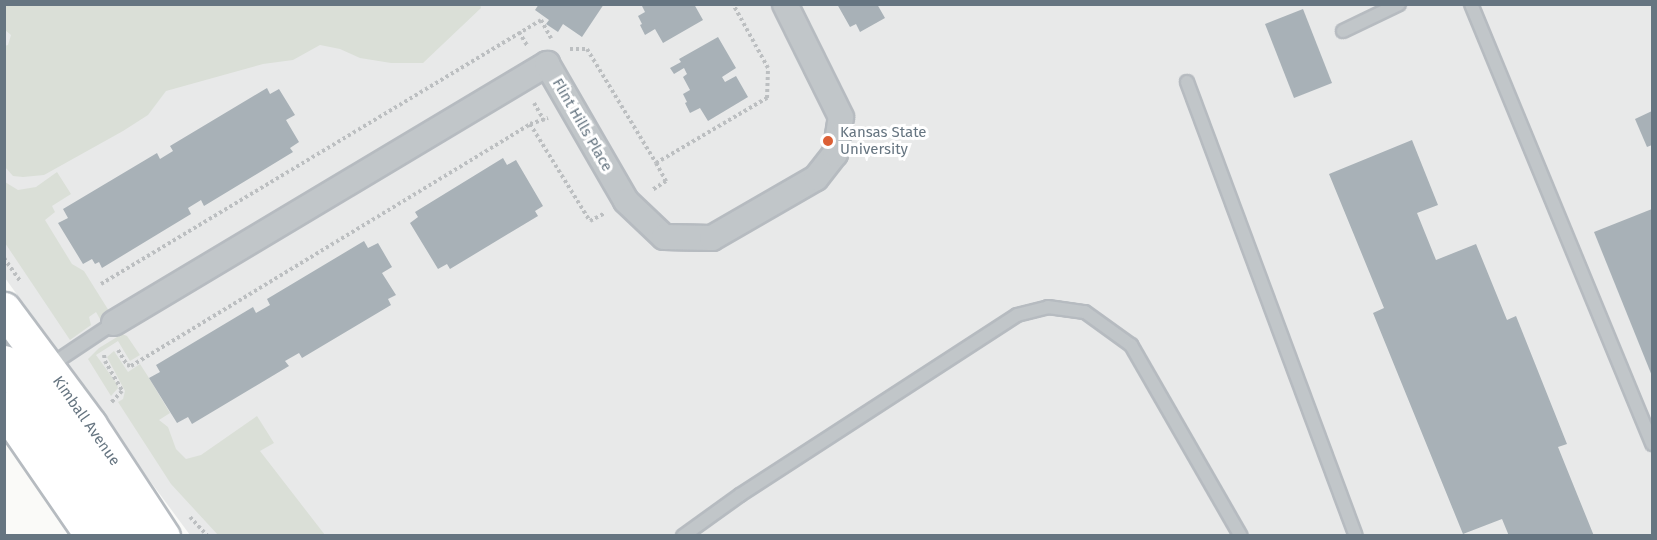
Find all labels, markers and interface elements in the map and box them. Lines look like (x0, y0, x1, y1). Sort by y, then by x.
street label: Flint Hills Place (548, 75, 616, 175)
place label: Kansas State University (840, 123, 927, 158)
marker: Kansas State University (821, 134, 835, 148)
street label: Kimball Avenue (48, 373, 124, 469)

